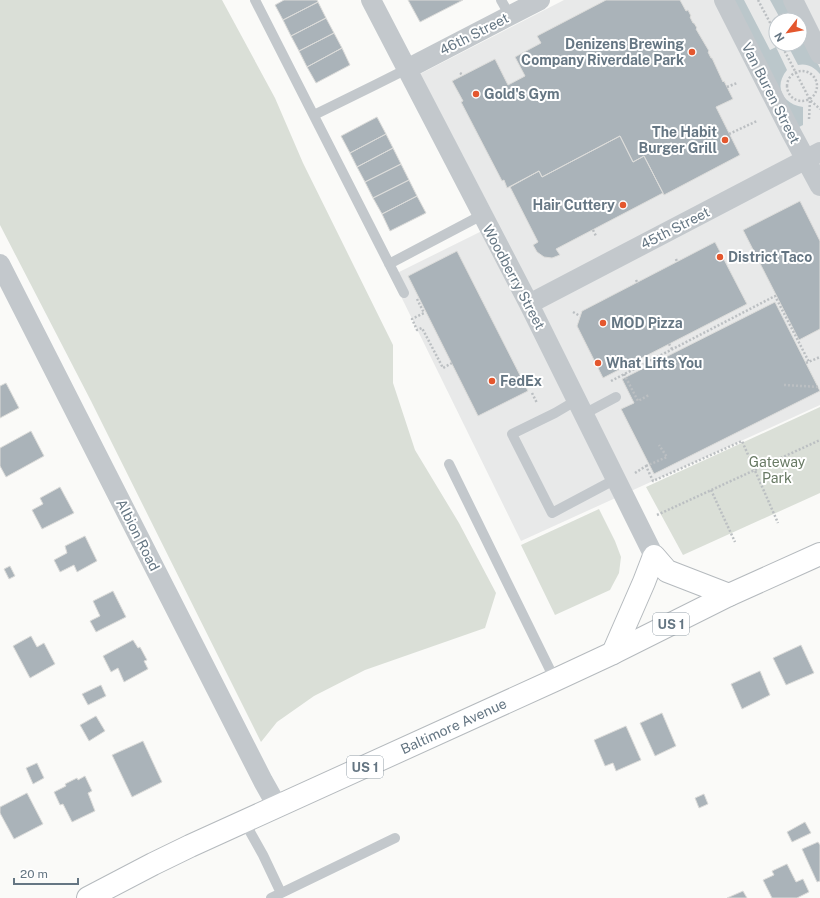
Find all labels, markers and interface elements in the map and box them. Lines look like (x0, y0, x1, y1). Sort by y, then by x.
street label: 46th Street (437, 10, 511, 58)
north arrow (768, 12, 808, 52)
text: N (772, 30, 787, 44)
place label: Denizens Brewing Company Riverdale Park (521, 36, 684, 68)
street label: Van Buren Street (739, 40, 803, 146)
marker: Denizens Brewing Company Riverdale Park (687, 47, 697, 57)
place label: Gold's Gym (484, 86, 560, 102)
marker: Gold's Gym (471, 89, 481, 99)
place label: The Habit Burger Grill (639, 124, 717, 156)
marker: The Habit Burger Grill (720, 135, 730, 145)
place label: Hair Cuttery (532, 197, 615, 213)
marker: Hair Cuttery (618, 200, 628, 210)
street label: 45th Street (638, 204, 712, 252)
street label: Woodberry Street (480, 222, 548, 332)
place label: District Taco (728, 249, 812, 265)
marker: District Taco (715, 252, 725, 262)
place label: MOD Pizza (611, 315, 683, 331)
marker: MOD Pizza (598, 318, 608, 328)
place label: What Lifts You (606, 355, 702, 371)
marker: What Lifts You (593, 358, 603, 368)
place label: FedEx (500, 373, 542, 389)
marker: FedEx (487, 376, 497, 386)
park label: Gateway Park (749, 454, 806, 486)
street label: Albion Road (113, 496, 163, 574)
road number: US 1 (653, 613, 689, 635)
street label: Baltimore Avenue (398, 695, 509, 757)
road number: US 1 (347, 756, 383, 778)
scale bar (14, 860, 78, 886)
text: 20 m (20, 867, 48, 881)

